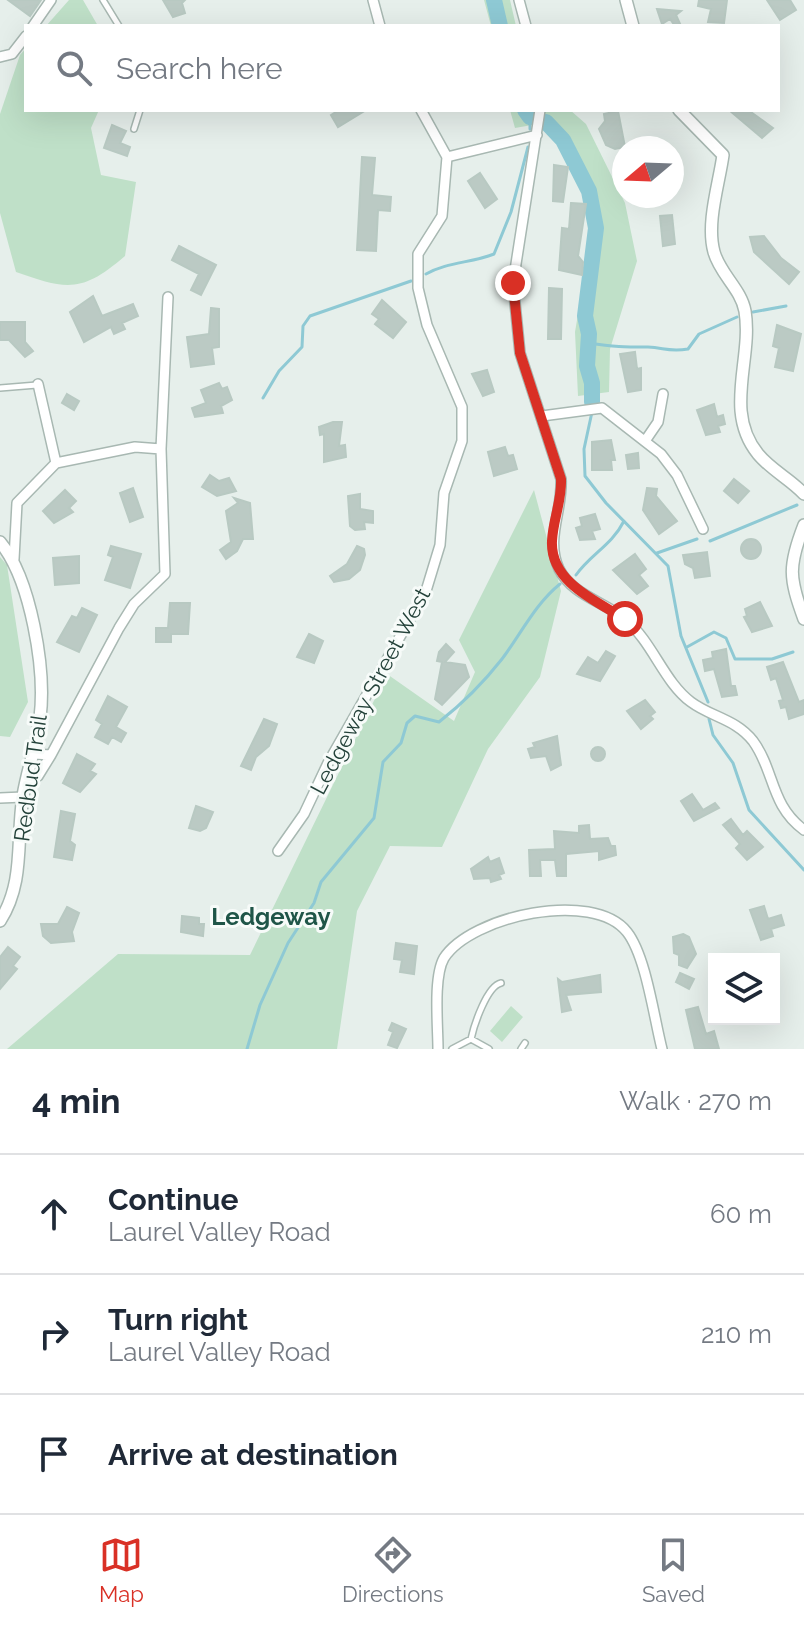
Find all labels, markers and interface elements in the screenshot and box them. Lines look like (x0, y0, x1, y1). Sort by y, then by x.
search box (24, 24, 780, 112)
icon: search (52, 46, 96, 90)
text: Search here (116, 51, 283, 86)
north arrow (612, 136, 684, 208)
route end (495, 265, 531, 301)
street label: Ledgeway Street West (305, 583, 436, 799)
route start (607, 601, 643, 637)
street label: Redbud Trail (8, 713, 52, 843)
district label: Ledgeway (211, 902, 331, 931)
map controls (708, 953, 780, 1025)
button: layers (708, 953, 780, 1025)
text: 4 min (32, 1081, 120, 1121)
text: Walk · 270 m (619, 1086, 772, 1116)
text: Continue (108, 1182, 239, 1217)
icon: ahead (32, 1192, 76, 1236)
text: 60 m (710, 1199, 772, 1229)
text: Laurel Valley Road (108, 1217, 331, 1247)
text: Turn right (108, 1302, 248, 1337)
icon: right (32, 1312, 76, 1356)
text: 210 m (701, 1319, 772, 1349)
text: Laurel Valley Road (108, 1337, 331, 1367)
icon: arrive (32, 1432, 76, 1476)
text: Arrive at destination (108, 1437, 398, 1472)
tab: Map (99, 1533, 144, 1607)
tab: Directions (342, 1533, 444, 1607)
tab: Saved (642, 1533, 705, 1607)

